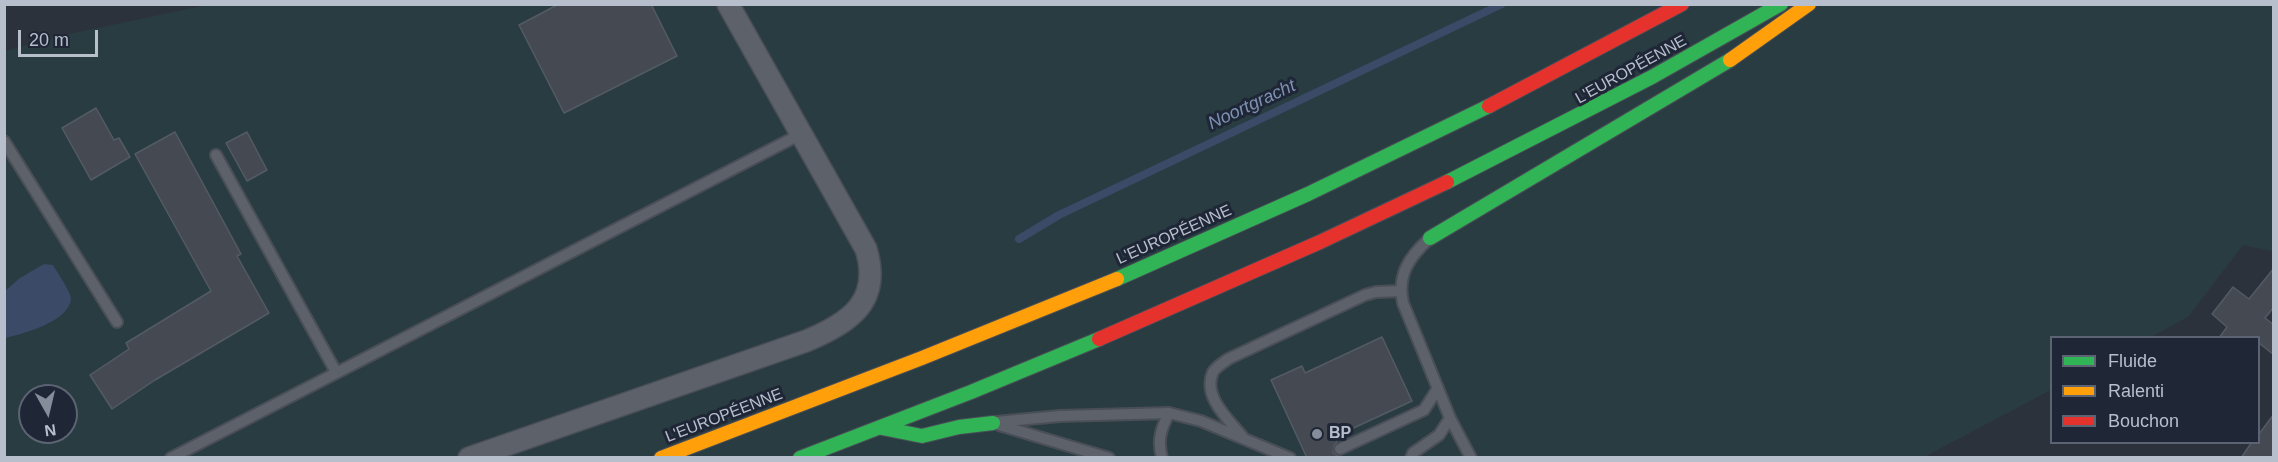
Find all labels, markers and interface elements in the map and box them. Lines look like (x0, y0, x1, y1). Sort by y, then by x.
scale bar (21, 18, 100, 56)
text: 20 m (29, 30, 69, 50)
street label: L'EUROPÉENNE (1572, 32, 1690, 108)
water label: Noortgracht (1205, 75, 1299, 135)
street label: L'EUROPÉENNE (1113, 201, 1235, 269)
legend (2050, 336, 2260, 444)
text: Fluide (2108, 351, 2157, 371)
text: Ralenti (2108, 381, 2164, 401)
north arrow (18, 384, 78, 444)
street label: L'EUROPÉENNE (663, 385, 785, 447)
text: Bouchon (2108, 411, 2179, 431)
text: N (43, 421, 57, 440)
place label: BP (1329, 424, 1351, 444)
marker: BP (1310, 427, 1324, 441)

